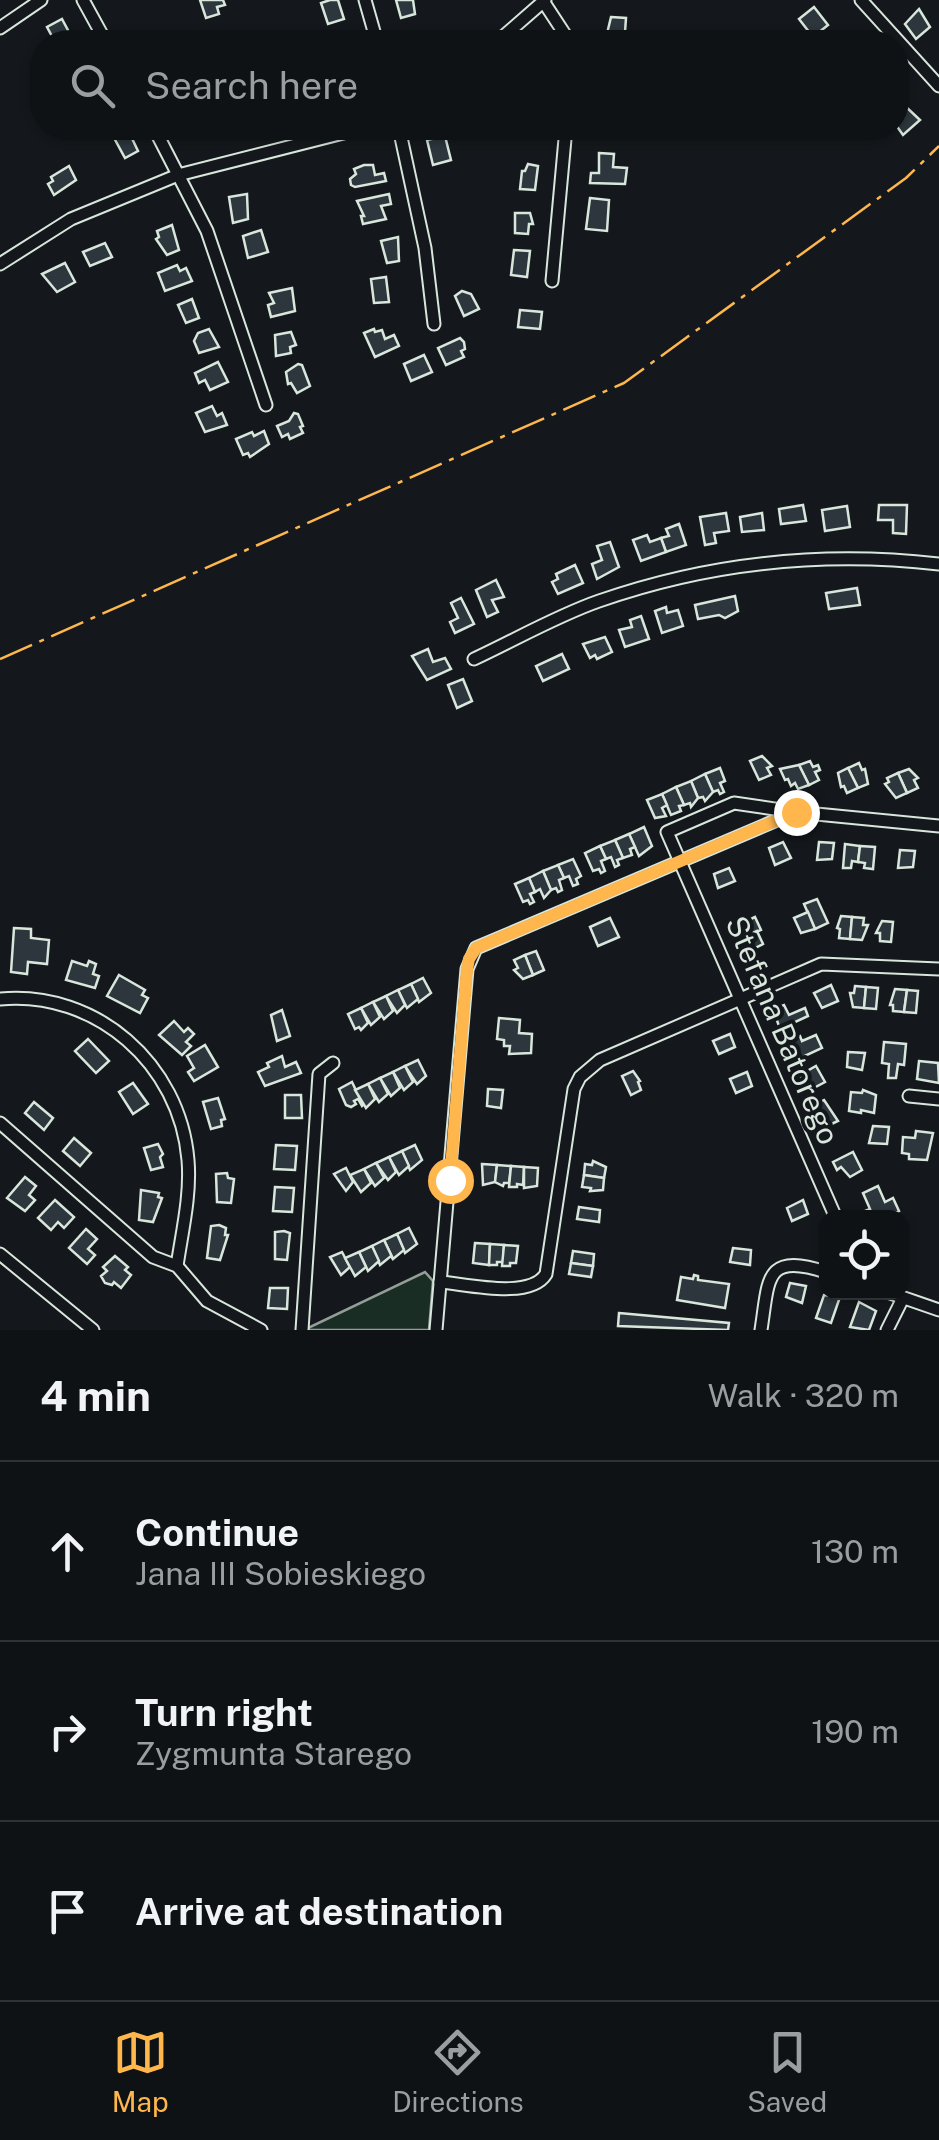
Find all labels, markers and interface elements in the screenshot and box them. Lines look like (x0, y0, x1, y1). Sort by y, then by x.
search box (30, 30, 909, 140)
icon: search (65, 58, 120, 113)
text: Search here (145, 63, 358, 108)
route end (774, 790, 820, 836)
street label: Stefana Batorego (719, 910, 847, 1150)
route start (428, 1158, 474, 1204)
map controls (819, 1210, 909, 1300)
button: locate (819, 1210, 909, 1300)
text: 4 min (40, 1371, 151, 1420)
text: Walk · 320 m (708, 1377, 899, 1414)
text: Continue (135, 1510, 299, 1555)
icon: ahead (40, 1524, 95, 1579)
text: 130 m (811, 1533, 899, 1570)
text: Jana III Sobieskiego (135, 1555, 426, 1592)
text: Turn right (135, 1690, 313, 1735)
icon: right (40, 1704, 95, 1759)
text: 190 m (811, 1713, 899, 1750)
text: Zygmunta Starego (135, 1735, 412, 1772)
icon: arrive (40, 1884, 95, 1939)
text: Arrive at destination (135, 1889, 503, 1934)
tab: Map (112, 2025, 169, 2118)
tab: Directions (392, 2025, 524, 2118)
tab: Saved (747, 2025, 827, 2118)

